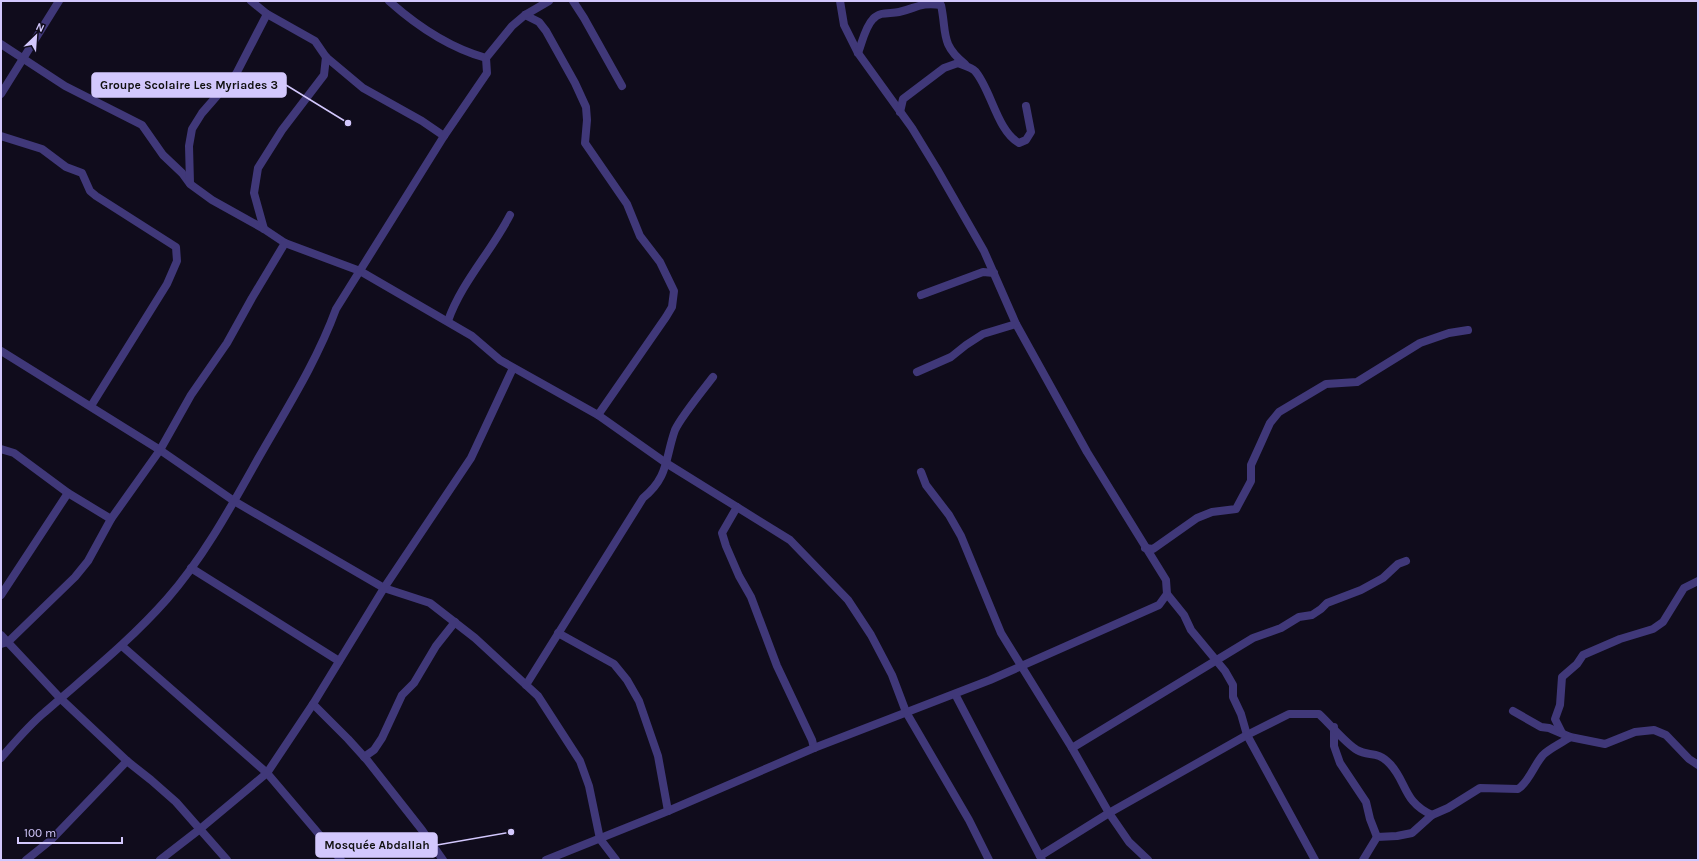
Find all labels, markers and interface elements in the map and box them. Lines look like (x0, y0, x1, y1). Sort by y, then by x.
north arrow (16, 16, 56, 56)
text: N (34, 20, 46, 35)
callout: Groupe Scolaire Les Myriades 3 (92, 73, 286, 97)
text: Groupe Scolaire Les Myriades 3 (100, 78, 278, 92)
scale bar (18, 819, 122, 845)
text: 100 m (24, 826, 56, 840)
callout: Mosquée Abdallah (316, 833, 437, 857)
text: Mosquée Abdallah (324, 838, 430, 852)

